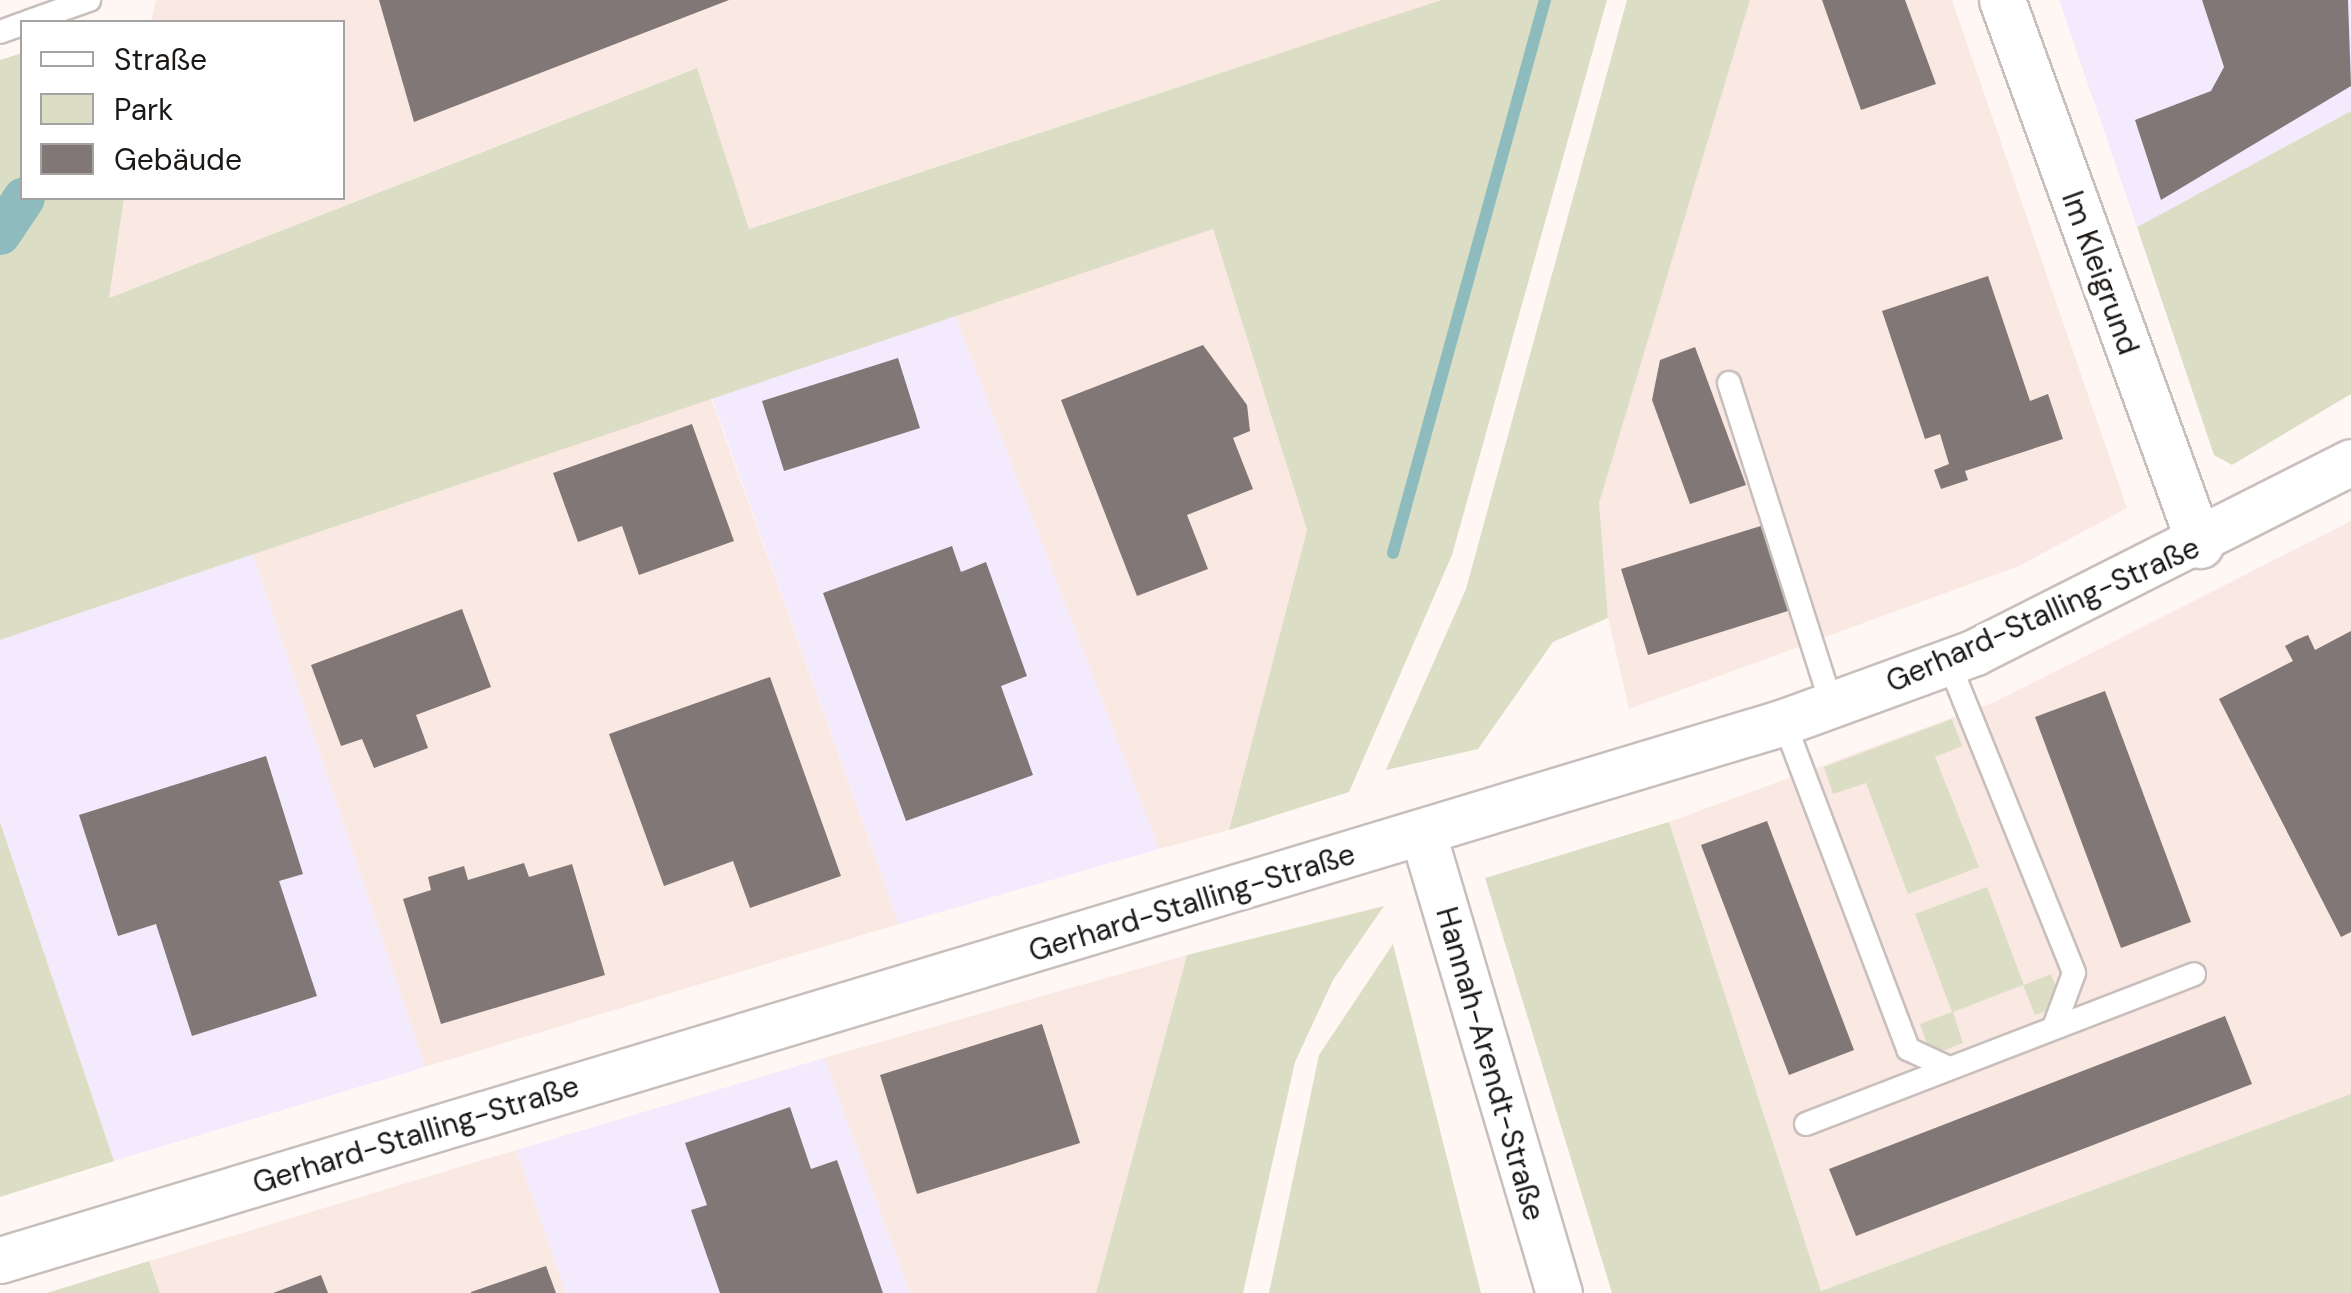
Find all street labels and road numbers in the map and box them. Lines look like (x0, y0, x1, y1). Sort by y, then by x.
street label: Im Kleigrund (2054, 186, 2146, 360)
street label: Gerhard-Stalling-Straße (1881, 530, 2205, 700)
street label: Gerhard-Stalling-Straße (1025, 836, 1359, 970)
street label: Hannah-Arendt-Straße (1428, 903, 1552, 1225)
street label: Gerhard-Stalling-Straße (249, 1068, 583, 1202)

